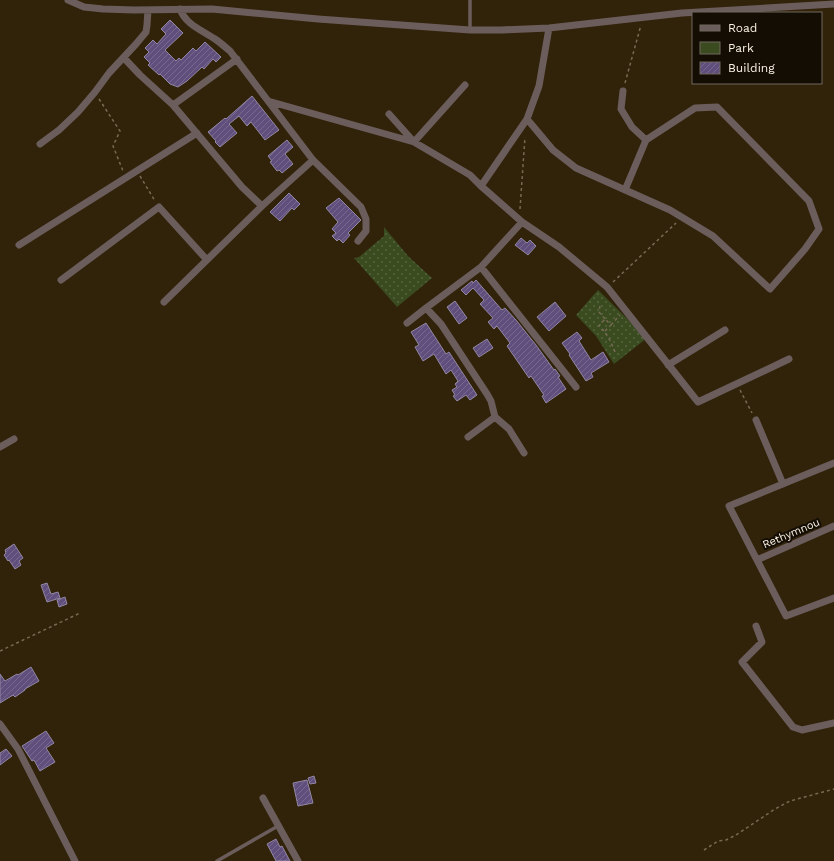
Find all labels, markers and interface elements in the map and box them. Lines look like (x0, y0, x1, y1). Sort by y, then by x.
legend (692, 12, 822, 84)
text: Road (728, 21, 757, 35)
text: Park (728, 41, 754, 55)
text: Building (728, 61, 775, 75)
street label: Rethymnou (761, 516, 822, 551)

